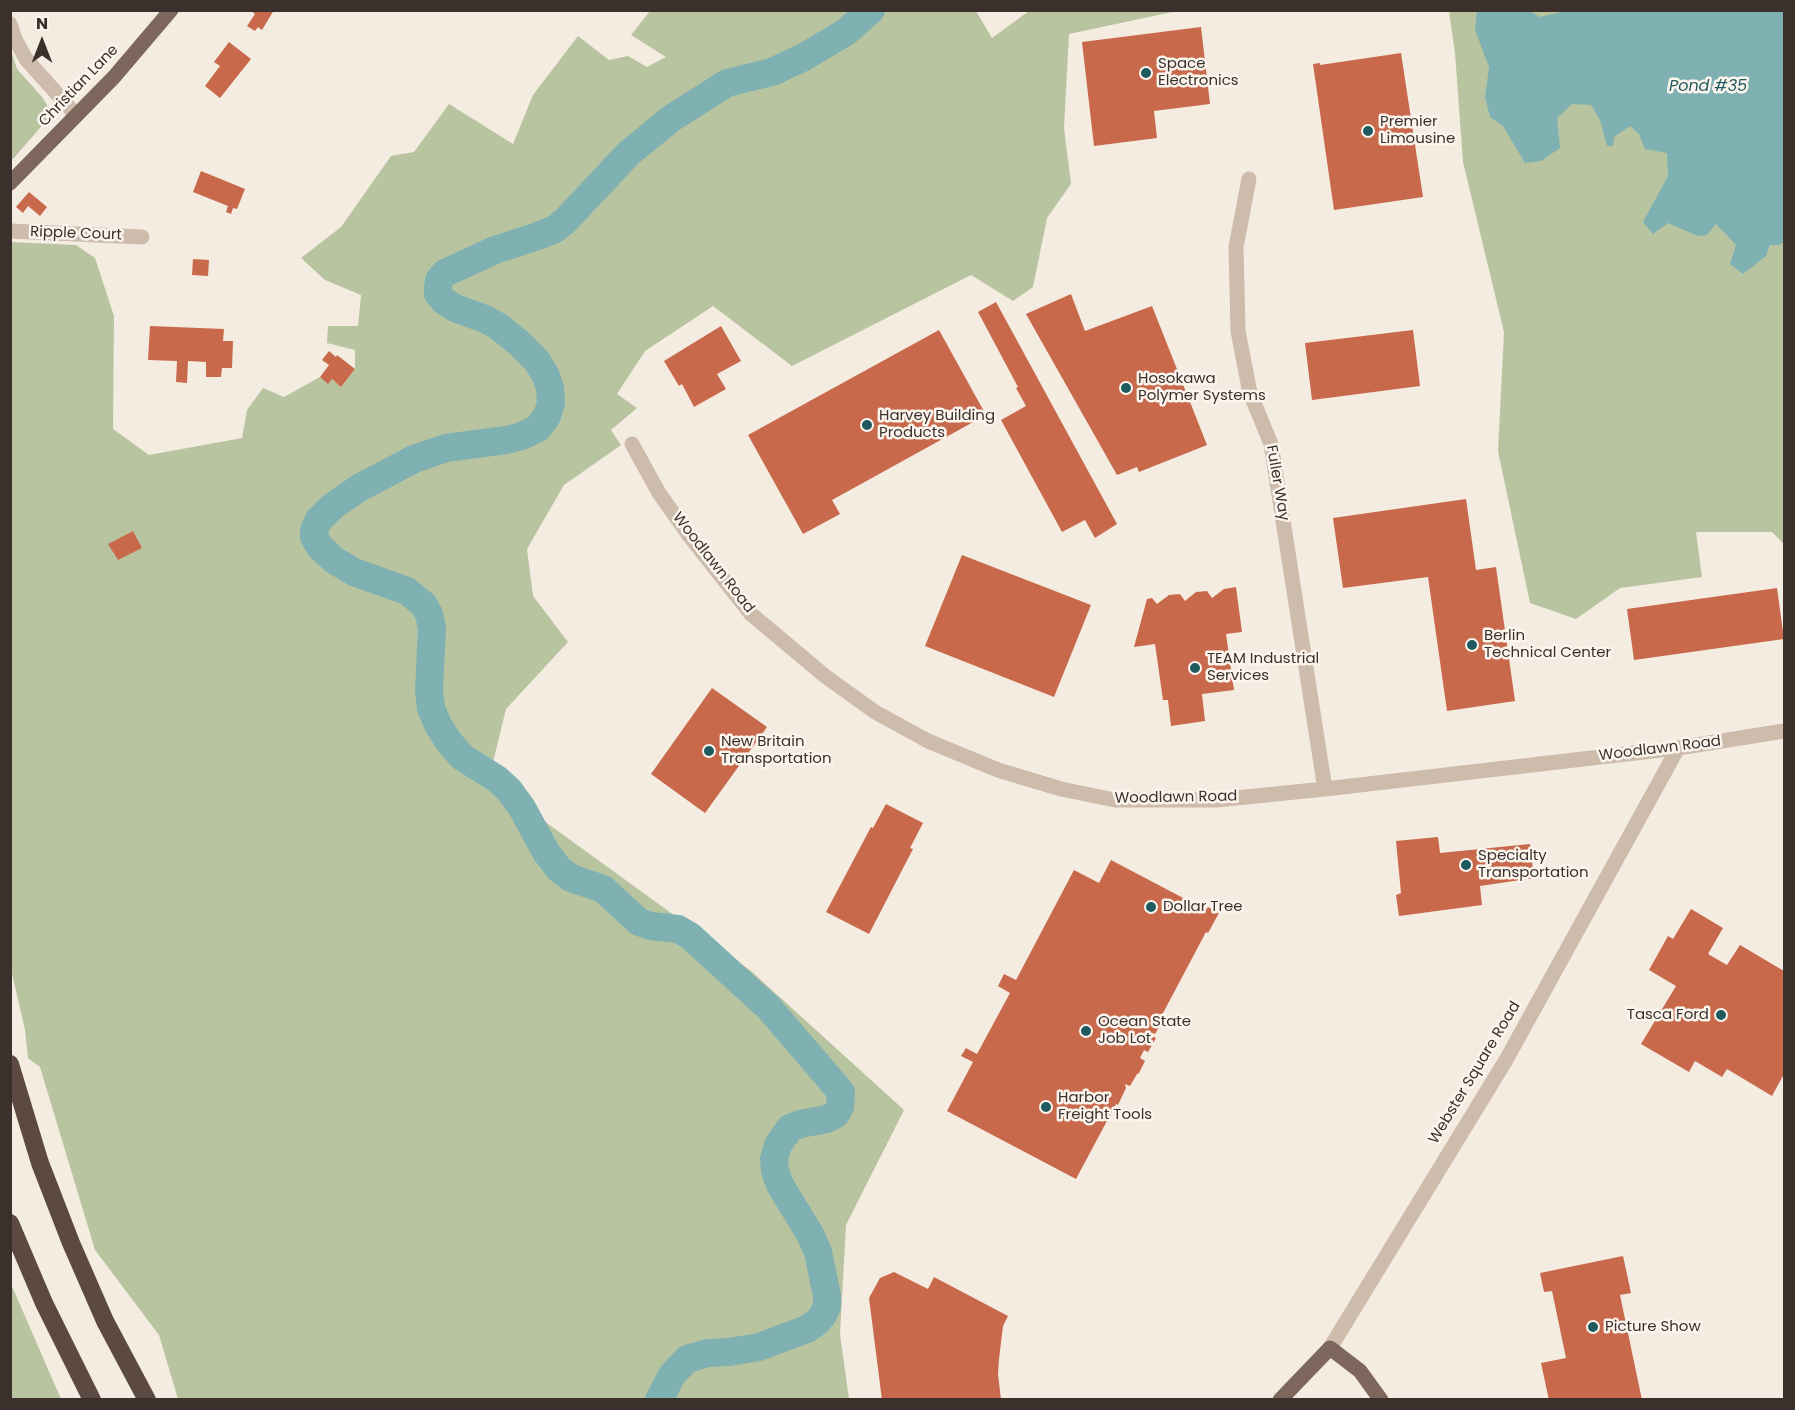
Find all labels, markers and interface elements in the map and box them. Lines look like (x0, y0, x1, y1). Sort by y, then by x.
north arrow (12, 12, 72, 72)
text: N (36, 12, 48, 35)
street label: Christian Lane (35, 41, 123, 131)
place label: Space Electronics (1158, 55, 1239, 90)
marker: Space Electronics (1139, 66, 1153, 80)
water label: Pond #35 (1669, 77, 1747, 97)
place label: Premier Limousine (1380, 113, 1455, 148)
marker: Premier Limousine (1361, 124, 1375, 138)
street label: Ripple Court (30, 223, 122, 245)
place label: Hosokawa Polymer Systems (1138, 370, 1266, 405)
marker: Hosokawa Polymer Systems (1119, 381, 1133, 395)
place label: Harvey Building Products (879, 407, 995, 442)
marker: Harvey Building Products (860, 418, 874, 432)
street label: Fuller Way (1261, 444, 1293, 522)
street label: Woodlawn Road (668, 509, 758, 617)
place label: Berlin Technical Center (1484, 627, 1611, 662)
marker: Berlin Technical Center (1465, 638, 1479, 652)
place label: TEAM Industrial Services (1207, 650, 1319, 685)
marker: TEAM Industrial Services (1188, 661, 1202, 675)
place label: New Britain Transportation (721, 733, 832, 768)
street label: Woodlawn Road (1598, 733, 1722, 765)
marker: New Britain Transportation (702, 744, 716, 758)
street label: Woodlawn Road (1114, 788, 1238, 808)
place label: Specialty Transportation (1478, 847, 1589, 882)
marker: Specialty Transportation (1459, 858, 1473, 872)
place label: Dollar Tree (1163, 898, 1243, 916)
marker: Dollar Tree (1144, 900, 1158, 914)
street label: Webster Square Road (1425, 999, 1525, 1147)
place label: Tasca Ford (1627, 1006, 1709, 1024)
marker: Tasca Ford (1714, 1008, 1728, 1022)
place label: Ocean State Job Lot (1098, 1013, 1191, 1048)
marker: Ocean State Job Lot (1079, 1024, 1093, 1038)
place label: Harbor Freight Tools (1058, 1089, 1152, 1124)
marker: Harbor Freight Tools (1039, 1100, 1053, 1114)
place label: Picture Show (1605, 1318, 1701, 1336)
marker: Picture Show (1586, 1320, 1600, 1334)

